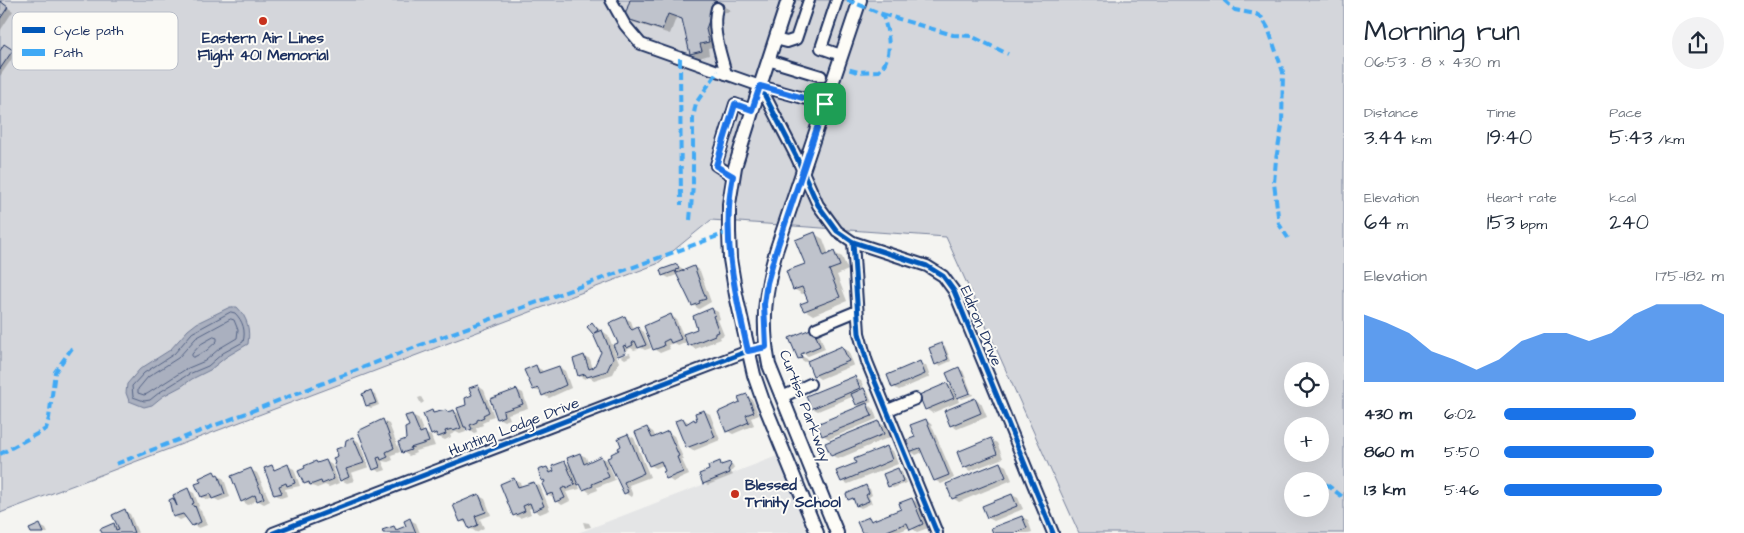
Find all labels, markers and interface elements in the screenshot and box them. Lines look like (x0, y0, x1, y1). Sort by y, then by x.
legend (12, 12, 178, 70)
text: Morning run (1364, 12, 1520, 51)
marker: Eastern Air Lines Flight 401 Memorial (257, 15, 269, 27)
button: share (1672, 17, 1724, 69)
text: Cycle path (54, 21, 123, 41)
place label: Eastern Air Lines Flight 401 Memorial (197, 28, 329, 68)
text: Path (54, 43, 83, 63)
text: 06:53 · 8 × 430 m (1364, 51, 1500, 73)
pin (804, 83, 846, 125)
icon: arrive (811, 90, 839, 118)
text: Distance (1364, 103, 1418, 123)
text: Time (1487, 103, 1516, 123)
text: Pace (1609, 103, 1642, 123)
text: 3.44 (1364, 123, 1406, 152)
text: 19:40 (1487, 123, 1532, 152)
text: 5:43 (1609, 123, 1653, 152)
text: km (1406, 130, 1431, 150)
text: /km (1653, 130, 1684, 150)
text: Elevation (1364, 188, 1419, 208)
text: Heart rate (1487, 188, 1557, 208)
text: kcal (1609, 188, 1636, 208)
text: 64 (1364, 208, 1391, 237)
text: 153 (1487, 208, 1515, 237)
text: 240 (1609, 208, 1649, 237)
text: m (1391, 215, 1408, 235)
text: bpm (1515, 215, 1547, 235)
text: Elevation (1364, 265, 1427, 287)
text: 175–182 m (1655, 265, 1724, 287)
street label: Eldron Drive (955, 283, 1007, 369)
street label: Curtiss Parkway (773, 347, 836, 465)
map controls (1284, 362, 1329, 517)
button: locate (1284, 362, 1329, 407)
street label: Hunting Lodge Drive (446, 392, 583, 463)
text: 430 m (1364, 403, 1412, 425)
text: 6:02 (1444, 403, 1476, 425)
button: + (1284, 417, 1329, 462)
text: 860 m (1364, 441, 1413, 463)
text: 5:50 (1444, 441, 1479, 463)
button: − (1284, 472, 1329, 517)
place label: Blessed Trinity School (744, 475, 841, 514)
text: 1.3 km (1364, 479, 1405, 501)
text: 5:46 (1444, 479, 1479, 501)
marker: Blessed Trinity School (729, 488, 741, 500)

